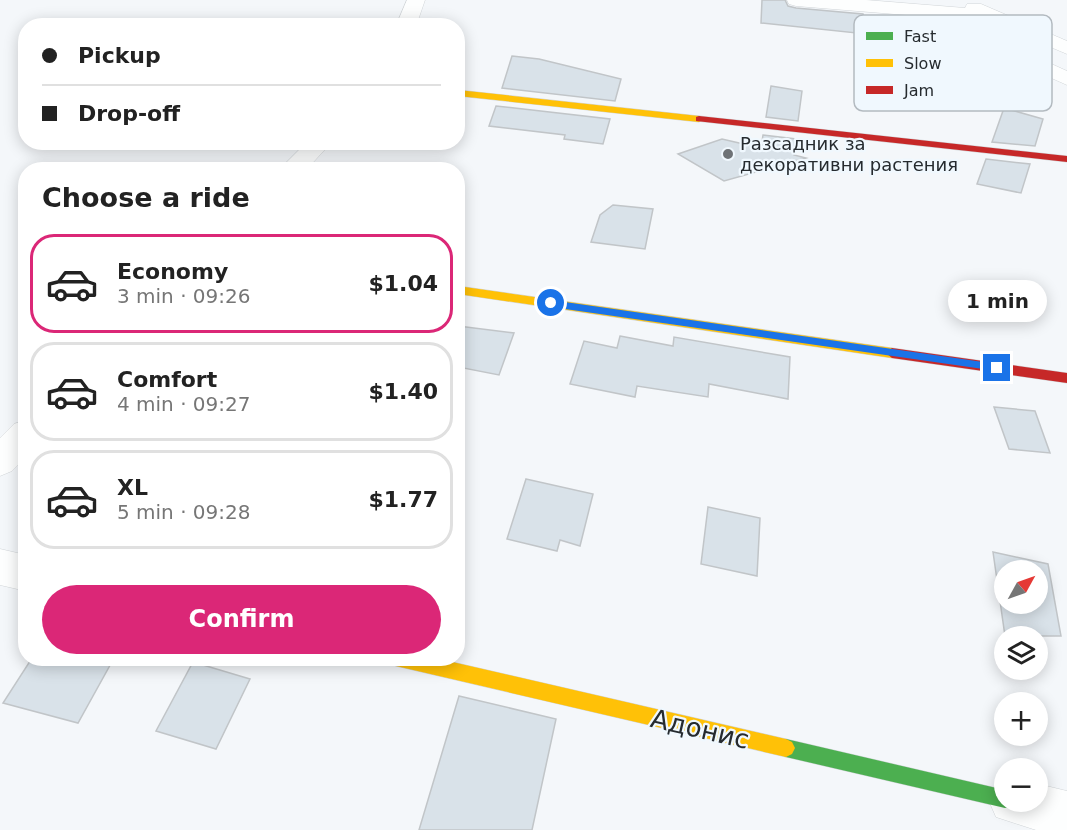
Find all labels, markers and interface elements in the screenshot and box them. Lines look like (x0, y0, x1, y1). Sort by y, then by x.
legend (854, 15, 1052, 111)
text: Fast (904, 27, 936, 46)
text: Pickup (78, 43, 161, 68)
text: Slow (904, 54, 941, 73)
text: Jam (903, 81, 934, 100)
text: Drop-off (78, 101, 180, 126)
place label: Разсадник за декоративни растения (740, 133, 958, 175)
marker: Разсадник за декоративни растения (721, 147, 735, 161)
text: Choose a ride (42, 182, 250, 213)
icon: car (45, 257, 99, 311)
text: Economy (117, 259, 228, 284)
text: $1.04 (368, 271, 438, 296)
callout: 1 min (948, 281, 1046, 323)
text: 3 min · 09:26 (117, 284, 251, 308)
route start (537, 289, 564, 316)
text: 1 min (966, 289, 1029, 313)
route end (983, 354, 1010, 381)
icon: car (45, 365, 99, 419)
text: Comfort (117, 367, 217, 392)
text: $1.40 (368, 379, 438, 404)
text: 4 min · 09:27 (117, 392, 251, 416)
icon: car (45, 473, 99, 527)
text: XL (117, 475, 148, 500)
text: $1.77 (368, 487, 438, 512)
text: 5 min · 09:28 (117, 500, 251, 524)
north arrow (994, 560, 1048, 614)
map controls (994, 560, 1048, 812)
button: Confirm (42, 585, 441, 654)
button: layers (994, 626, 1048, 680)
button: + (994, 692, 1048, 746)
street label: Адонис (648, 703, 752, 755)
button: − (994, 758, 1048, 812)

